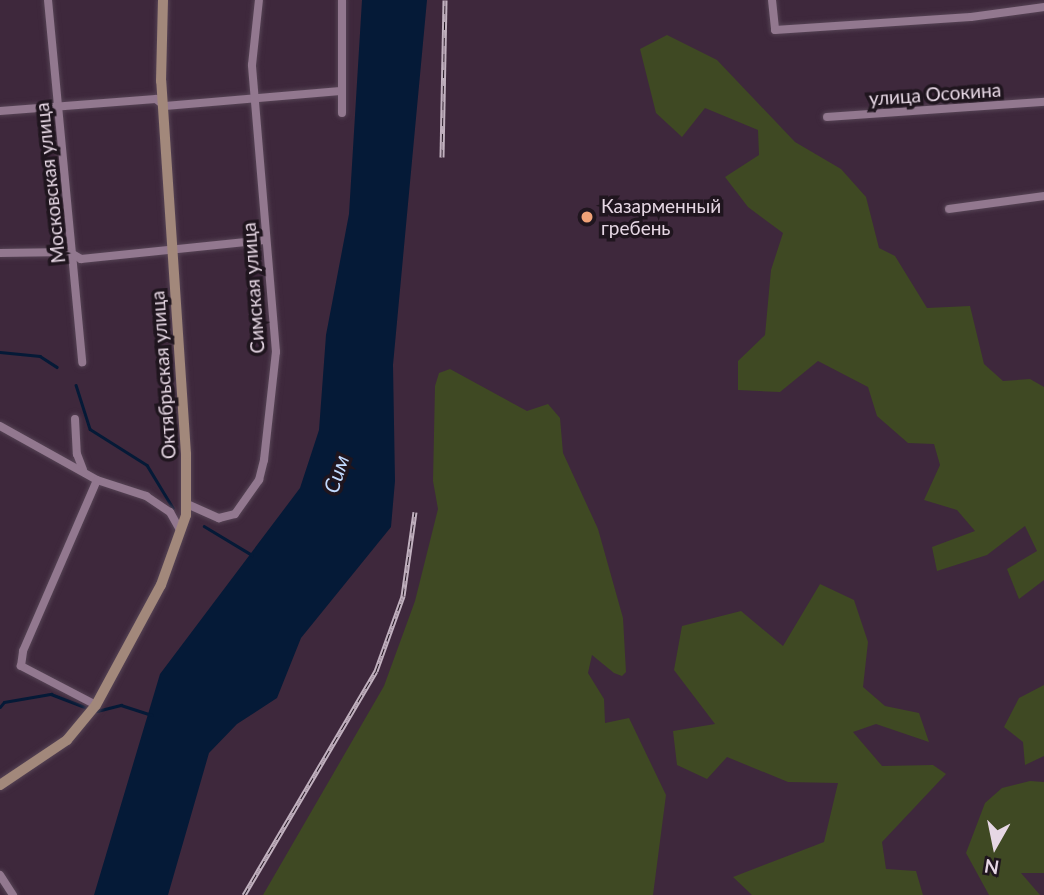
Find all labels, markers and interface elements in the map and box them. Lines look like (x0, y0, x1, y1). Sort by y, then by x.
street label: улица Осокина (868, 78, 1002, 110)
street label: Московская улица (30, 102, 70, 264)
place label: Казарменный гребень (601, 195, 721, 239)
marker: Казарменный гребень (579, 209, 595, 225)
street label: Симская улица (237, 222, 269, 354)
street label: Октябрьская улица (146, 290, 180, 460)
water label: Сим (318, 452, 354, 496)
north arrow (960, 811, 1030, 881)
text: N (983, 855, 1001, 880)

